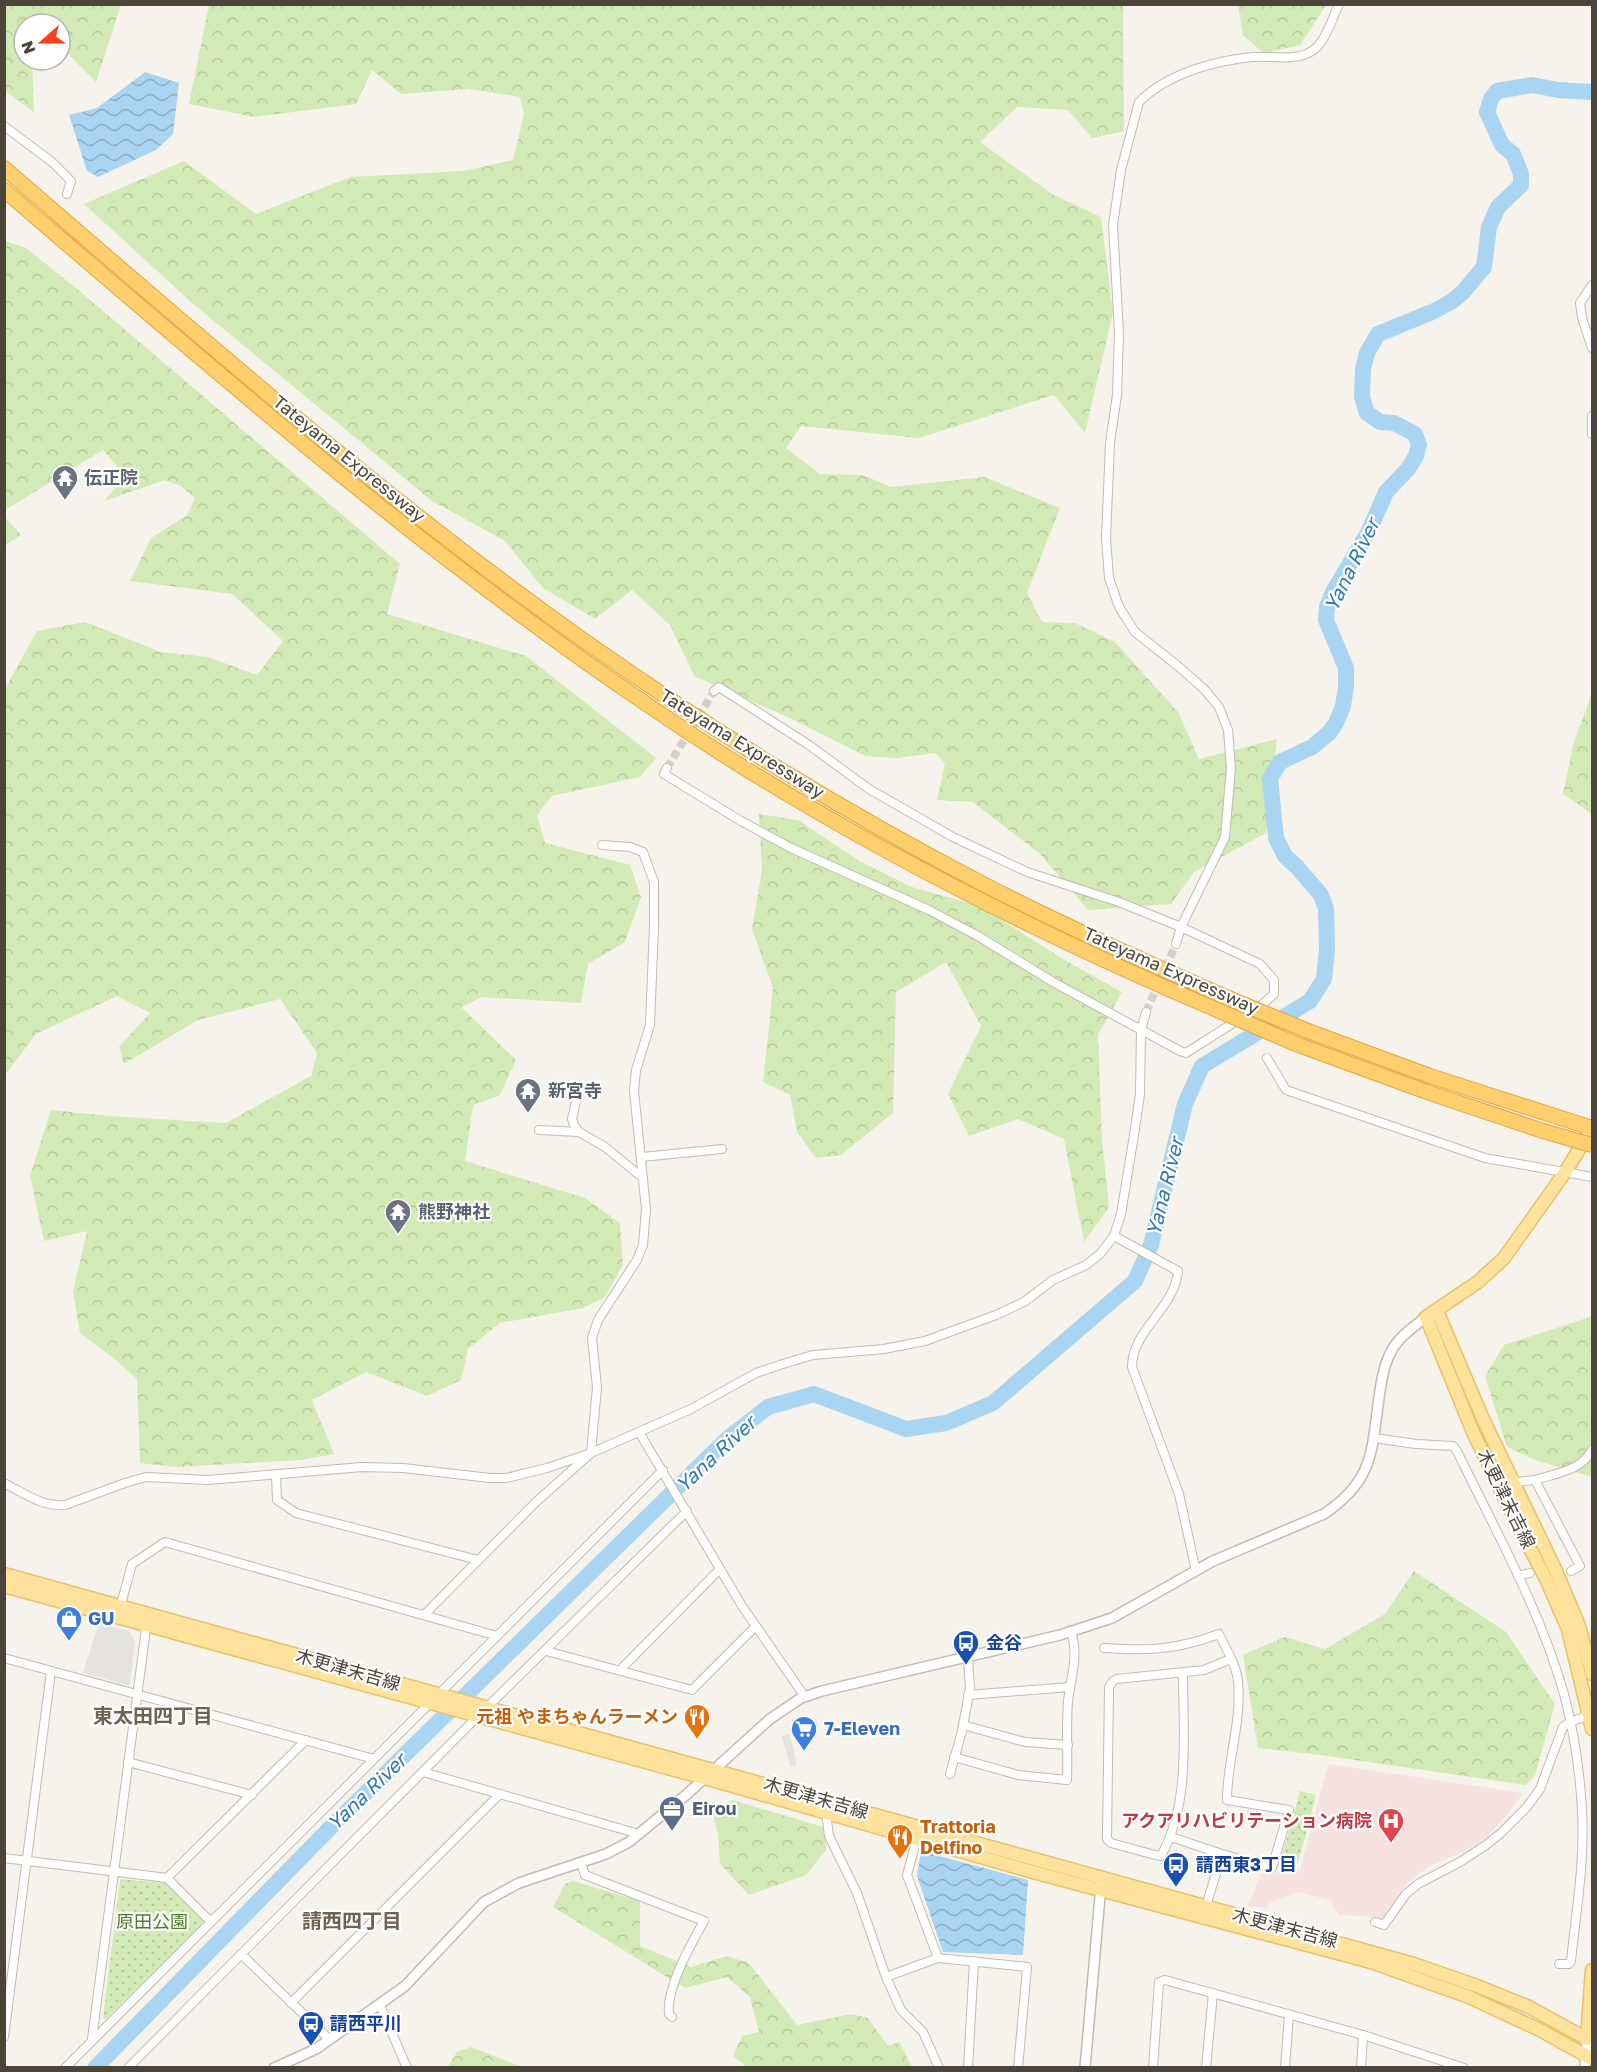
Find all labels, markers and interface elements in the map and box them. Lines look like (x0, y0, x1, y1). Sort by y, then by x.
north arrow (12, 12, 72, 72)
text: N (16, 38, 40, 57)
street label: Tateyama Expressway (269, 390, 430, 526)
temple icon: 伝正院 (50, 463, 80, 501)
place label: 伝正院 (84, 466, 138, 488)
water label: Yana River (1318, 511, 1385, 615)
street label: Tateyama Expressway (656, 684, 829, 803)
street label: Tateyama Expressway (1080, 921, 1262, 1019)
temple icon: 新宮寺 (513, 1076, 543, 1114)
place label: 新宮寺 (548, 1079, 602, 1101)
water label: Yana River (1140, 1132, 1189, 1238)
temple icon: 熊野神社 (383, 1197, 413, 1235)
place label: 熊野神社 (418, 1200, 490, 1222)
water label: Yana River (670, 1408, 763, 1496)
street label: 木更津末吉線 (1473, 1445, 1540, 1552)
shop icon: GU (54, 1604, 84, 1642)
place label: GU (88, 1607, 114, 1629)
bus stop icon: 金谷 (951, 1628, 981, 1666)
place label: 金谷 (986, 1631, 1022, 1653)
street label: 木更津末吉線 (293, 1644, 403, 1694)
restaurant icon: 元祖 やまちゃんラーメン (682, 1702, 712, 1740)
district label: 東太田四丁目 (93, 1703, 213, 1727)
place label: 元祖 やまちゃんラーメン (476, 1705, 678, 1727)
supermarket icon: 7-Eleven (789, 1714, 819, 1752)
place label: 7-Eleven (824, 1717, 900, 1739)
water label: Yana River (322, 1746, 413, 1835)
street label: 木更津末吉線 (761, 1772, 871, 1822)
office icon: Eirou (657, 1794, 687, 1832)
place label: Eirou (692, 1797, 736, 1819)
hospital icon: アクアリハビリテーション病院 (1376, 1806, 1406, 1844)
place label: アクアリハビリテーション病院 (1121, 1809, 1372, 1831)
place label: Trattoria Delfino (920, 1815, 996, 1858)
restaurant icon: Trattoria Delfino (885, 1822, 915, 1860)
bus stop icon: 請西東3丁目 (1161, 1850, 1191, 1888)
place label: 請西東3丁目 (1196, 1853, 1297, 1875)
street label: 木更津末吉線 (1230, 1902, 1340, 1952)
district label: 請西四丁目 (302, 1908, 402, 1932)
park label: 原田公園 (116, 1910, 188, 1932)
bus stop icon: 請西平川 (296, 2009, 326, 2047)
place label: 請西平川 (330, 2012, 402, 2034)

